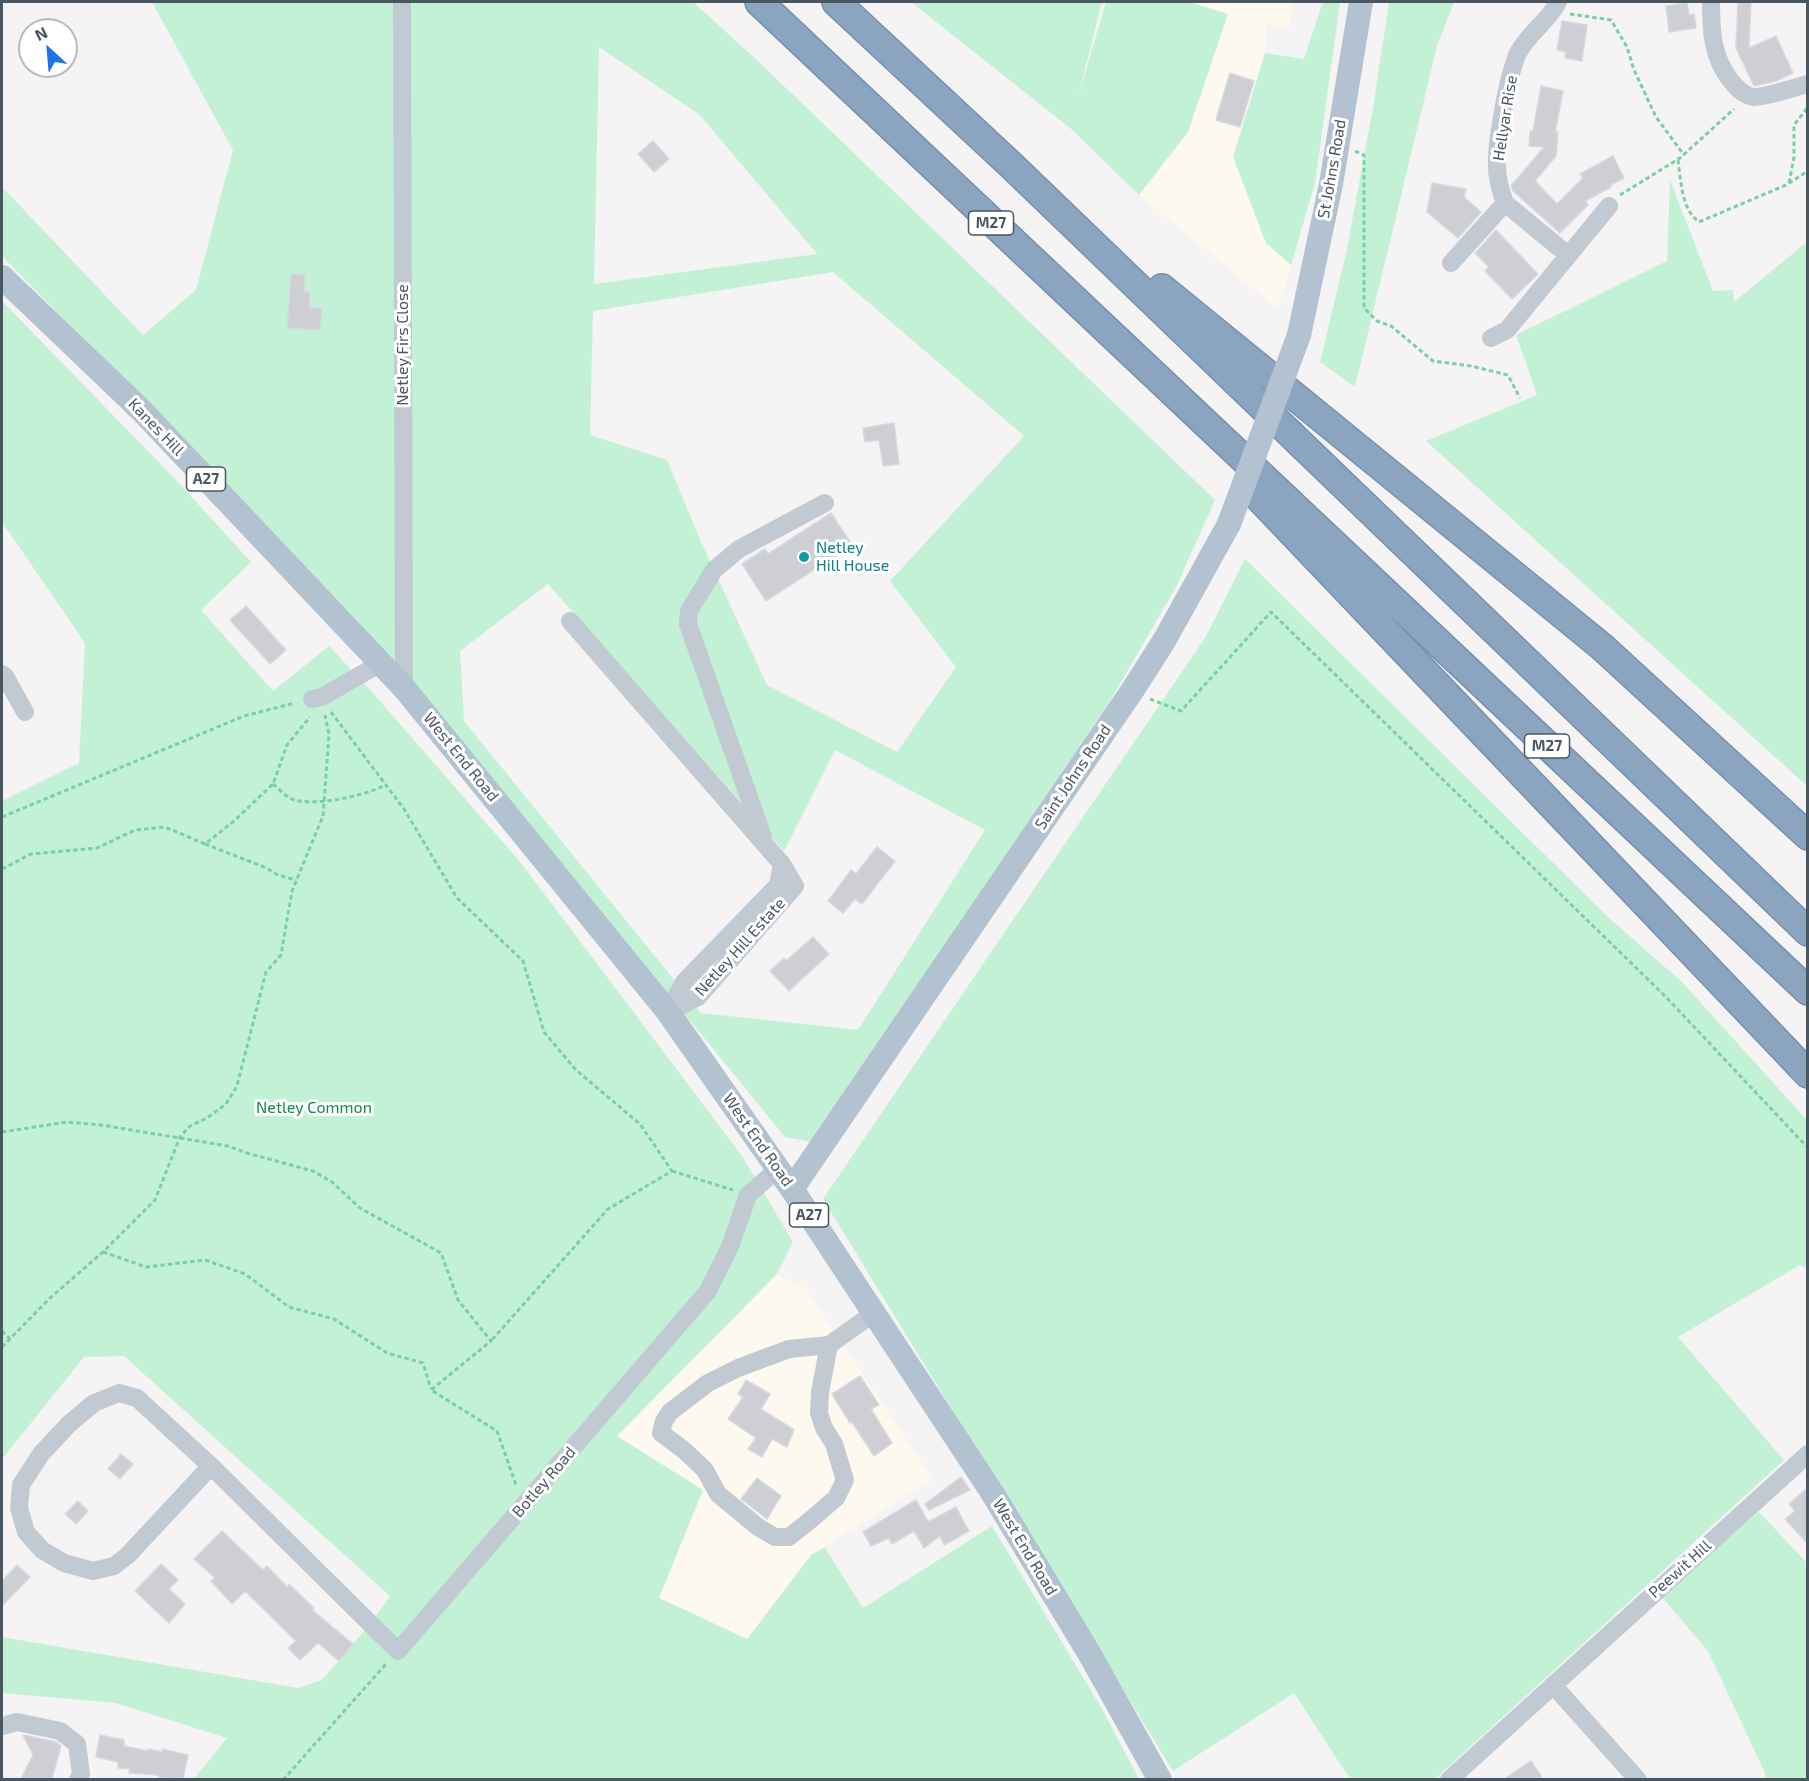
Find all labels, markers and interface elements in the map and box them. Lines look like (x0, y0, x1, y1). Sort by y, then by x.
north arrow (18, 18, 78, 78)
text: N (31, 22, 50, 44)
street label: Hellyar Rise (1489, 74, 1521, 162)
street label: St Johns Road (1314, 118, 1350, 220)
road number: M27 (968, 211, 1014, 235)
street label: Netley Firs Close (393, 284, 413, 406)
street label: Kanes Hill (124, 394, 188, 460)
road number: A27 (186, 467, 226, 491)
place label: Netley Hill House (816, 538, 889, 576)
marker: Netley Hill House (797, 550, 811, 564)
street label: West End Road (419, 709, 503, 805)
street label: Saint Johns Road (1031, 721, 1115, 833)
road number: M27 (1524, 734, 1570, 758)
street label: Netley Hill Estate (691, 894, 789, 1000)
street label: West End Road (719, 1090, 797, 1190)
park label: Netley Common (256, 1098, 372, 1118)
road number: A27 (790, 1203, 828, 1227)
street label: Botley Road (508, 1443, 580, 1521)
street label: West End Road (989, 1495, 1061, 1599)
street label: Peewit Hill (1645, 1536, 1715, 1602)

